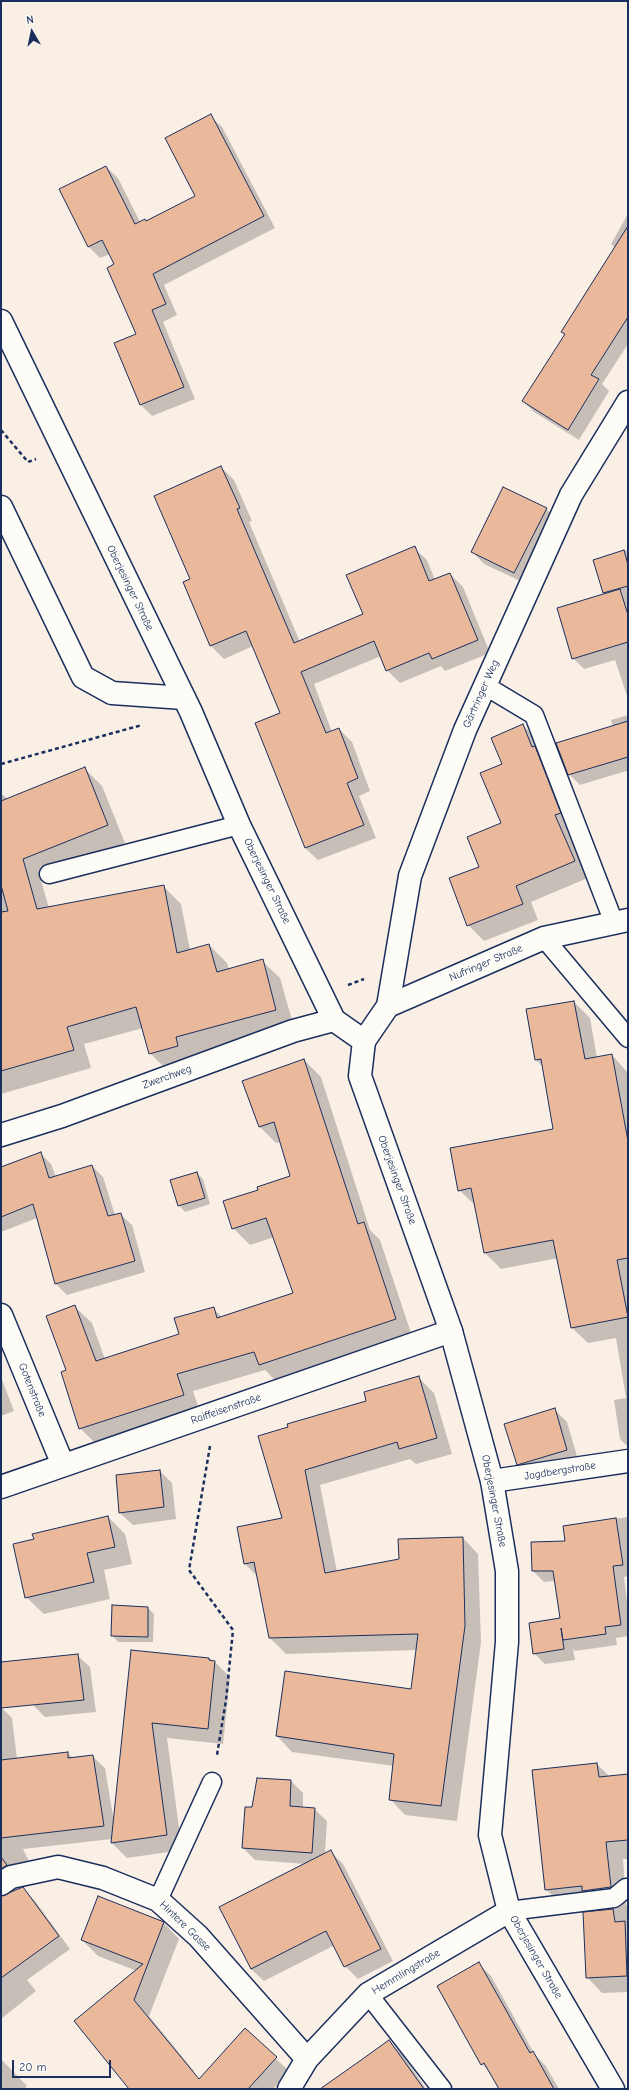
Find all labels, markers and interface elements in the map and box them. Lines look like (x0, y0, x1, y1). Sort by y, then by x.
north arrow (12, 12, 52, 52)
text: N (25, 13, 35, 27)
street label: Oberjesinger Straße (104, 543, 156, 633)
street label: Gärtringer Weg (460, 658, 502, 730)
street label: Oberjesinger Straße (241, 836, 293, 926)
street label: Nufringer Straße (447, 942, 525, 984)
street label: Zwerchweg (141, 1062, 193, 1092)
street label: Oberjesinger Straße (375, 1134, 419, 1226)
street label: Gotenstraße (15, 1361, 49, 1419)
street label: Raiffeisenstraße (189, 1391, 263, 1427)
street label: Oberjesinger Straße (479, 1454, 509, 1548)
street label: Jagdbergstraße (523, 1459, 597, 1483)
street label: Hintere Gasse (157, 1898, 213, 1954)
street label: Oberjesinger Straße (507, 1913, 565, 2001)
street label: Hemmlingstraße (369, 1946, 443, 1998)
scale bar (14, 2052, 113, 2078)
text: 20 m (19, 2060, 47, 2074)

